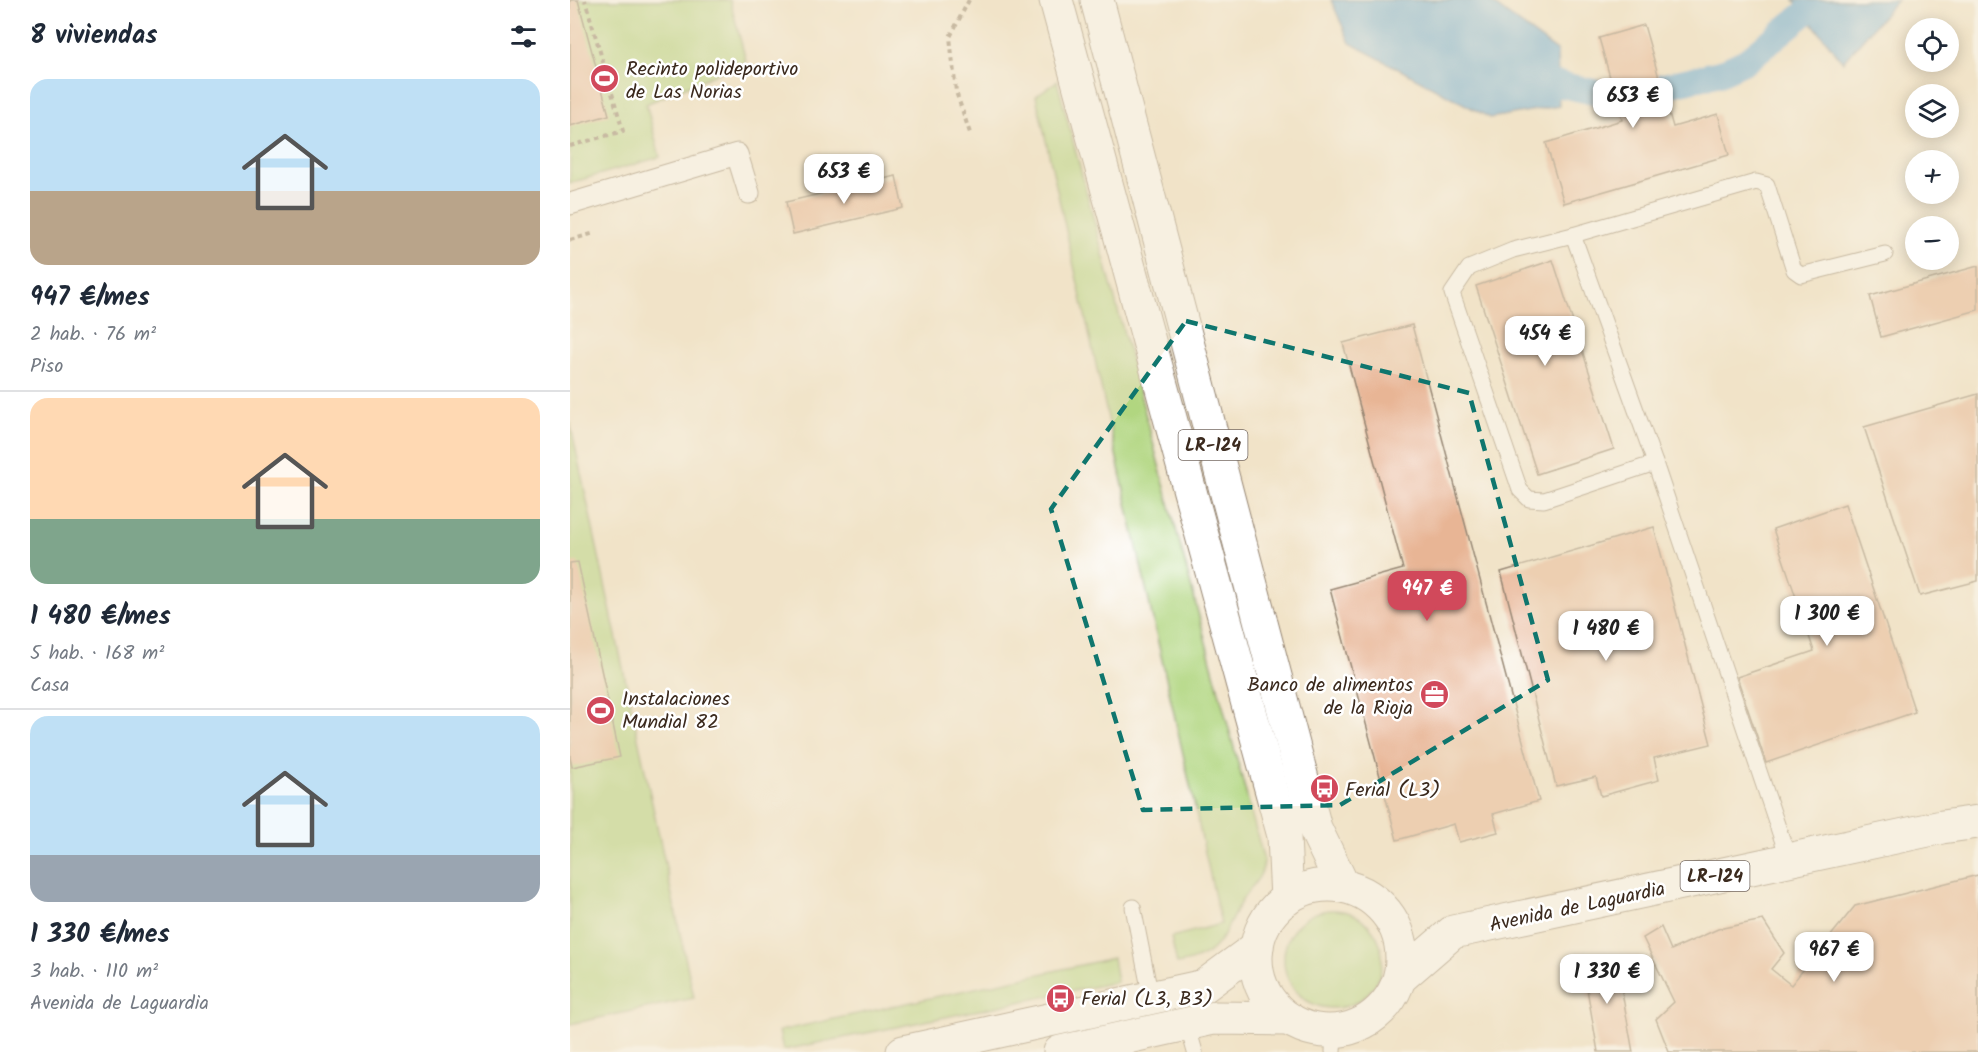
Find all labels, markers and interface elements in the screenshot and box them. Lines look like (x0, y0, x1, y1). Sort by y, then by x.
text: 8 viviendas (30, 15, 157, 57)
map controls (1905, 18, 1959, 270)
button: locate (1905, 18, 1959, 72)
icon: filters (507, 20, 540, 53)
place label: Recinto polideportivo de Las Norias (626, 54, 798, 109)
sports icon: Recinto polideportivo de Las Norias (589, 63, 621, 95)
pin: 653 € (1591, 78, 1675, 129)
text: 653 € (1607, 81, 1659, 113)
button: layers (1905, 84, 1959, 138)
icon: home (231, 118, 339, 226)
button: + (1905, 150, 1959, 204)
pin: 653 € (802, 154, 886, 205)
text: 653 € (818, 157, 870, 189)
button: − (1905, 216, 1959, 270)
text: 947 €/mes (30, 277, 150, 319)
pin: 454 € (1503, 316, 1587, 367)
text: 2 hab. · 76 m² (30, 319, 156, 351)
text: 454 € (1519, 319, 1571, 351)
text: Piso (30, 351, 63, 383)
road number: LR-124 (1178, 430, 1248, 460)
icon: home (231, 437, 339, 545)
pin: 947 € (1385, 571, 1469, 622)
text: 947 € (1402, 574, 1452, 606)
text: 1 480 €/mes (30, 596, 171, 638)
pin: 1 300 € (1772, 596, 1882, 647)
text: 1 300 € (1794, 599, 1860, 631)
pin: 1 480 € (1551, 611, 1661, 662)
text: 1 480 € (1572, 614, 1640, 646)
text: 5 hab. · 168 m² (30, 638, 164, 670)
text: Casa (30, 670, 69, 702)
place label: Banco de alimentos de la Rioja (1247, 670, 1413, 725)
office icon: Banco de alimentos de la Rioja (1418, 679, 1450, 711)
place label: Instalaciones Mundial 82 (622, 684, 730, 739)
sports icon: Instalaciones Mundial 82 (585, 694, 617, 726)
icon: home (231, 755, 339, 863)
bus stop icon: Ferial (L3) (1308, 773, 1340, 805)
place label: Ferial (L3) (1345, 775, 1440, 807)
road number: LR-124 (1680, 861, 1750, 891)
street label: Avenida de Laguardia (1487, 874, 1668, 942)
text: 1 330 €/mes (30, 914, 170, 956)
pin: 967 € (1792, 932, 1876, 983)
text: 967 € (1809, 935, 1859, 967)
pin: 1 330 € (1552, 954, 1662, 1005)
text: 3 hab. · 110 m² (30, 956, 158, 988)
text: 1 330 € (1574, 957, 1640, 989)
bus stop icon: Ferial (L3, B3) (1044, 982, 1076, 1014)
place label: Ferial (L3, B3) (1081, 984, 1213, 1016)
text: Avenida de Laguardia (30, 988, 209, 1020)

